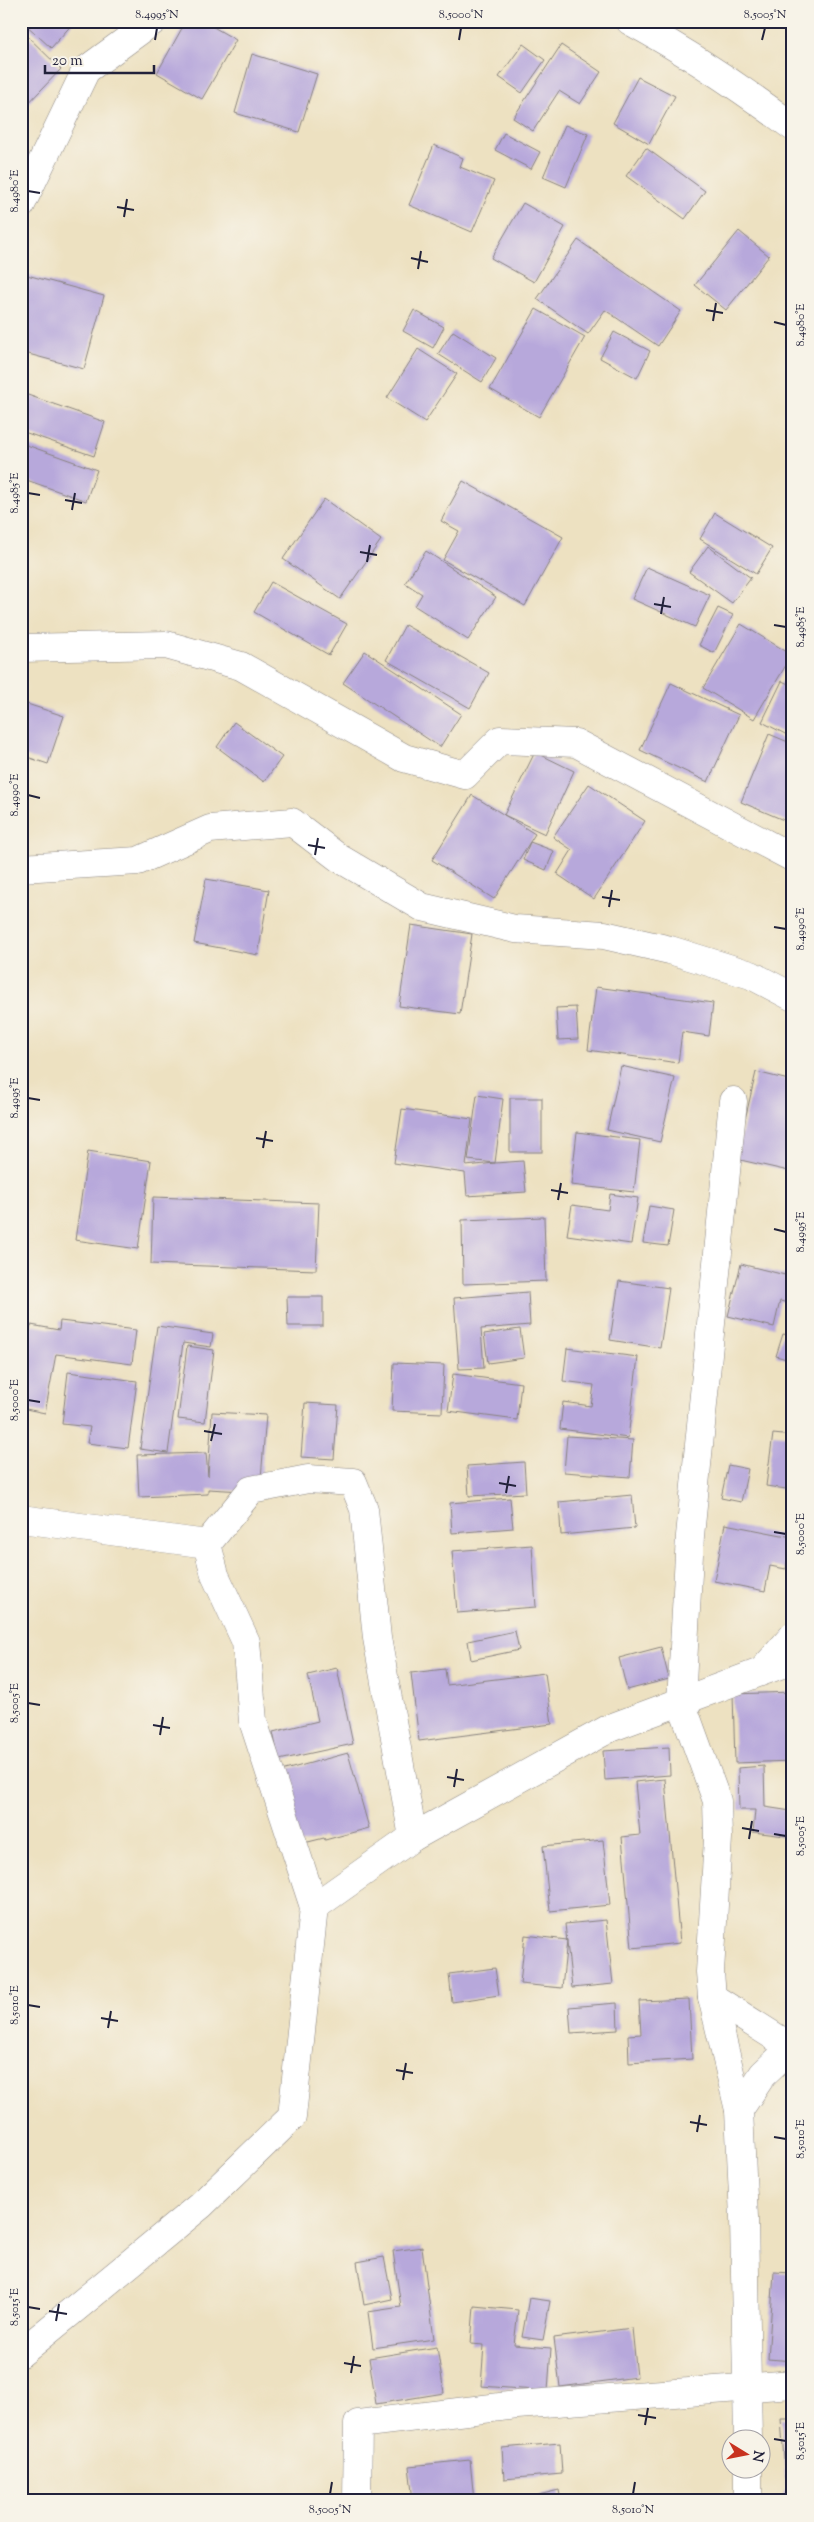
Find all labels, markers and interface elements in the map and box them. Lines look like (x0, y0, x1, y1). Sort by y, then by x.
text: 8.4995°N (135, 6, 179, 24)
text: 8.5000°N (439, 6, 484, 24)
text: 8.5005°N (744, 6, 787, 24)
scale bar (45, 42, 154, 74)
text: 20 m (52, 51, 83, 72)
text: 8.4980°E (6, 169, 24, 213)
text: 8.4980°E (792, 303, 810, 347)
text: 8.4985°E (6, 472, 24, 514)
text: 8.4985°E (792, 606, 810, 648)
text: 8.4990°E (6, 773, 24, 816)
text: 8.4990°E (792, 907, 810, 950)
text: 8.4995°E (6, 1077, 24, 1119)
text: 8.4995°E (792, 1211, 810, 1253)
text: 8.5000°E (6, 1378, 24, 1421)
text: 8.5000°E (792, 1512, 810, 1555)
text: 8.5005°E (6, 1682, 24, 1723)
text: 8.5005°E (792, 1815, 810, 1856)
text: 8.5010°E (6, 1984, 24, 2025)
text: 8.5010°E (792, 2118, 810, 2159)
text: 8.5015°E (6, 2287, 24, 2326)
text: 8.5015°E (792, 2421, 810, 2460)
north arrow (722, 2430, 772, 2480)
text: N (746, 2449, 768, 2463)
text: 8.5005°N (309, 2501, 352, 2519)
text: 8.5010°N (612, 2501, 654, 2519)

